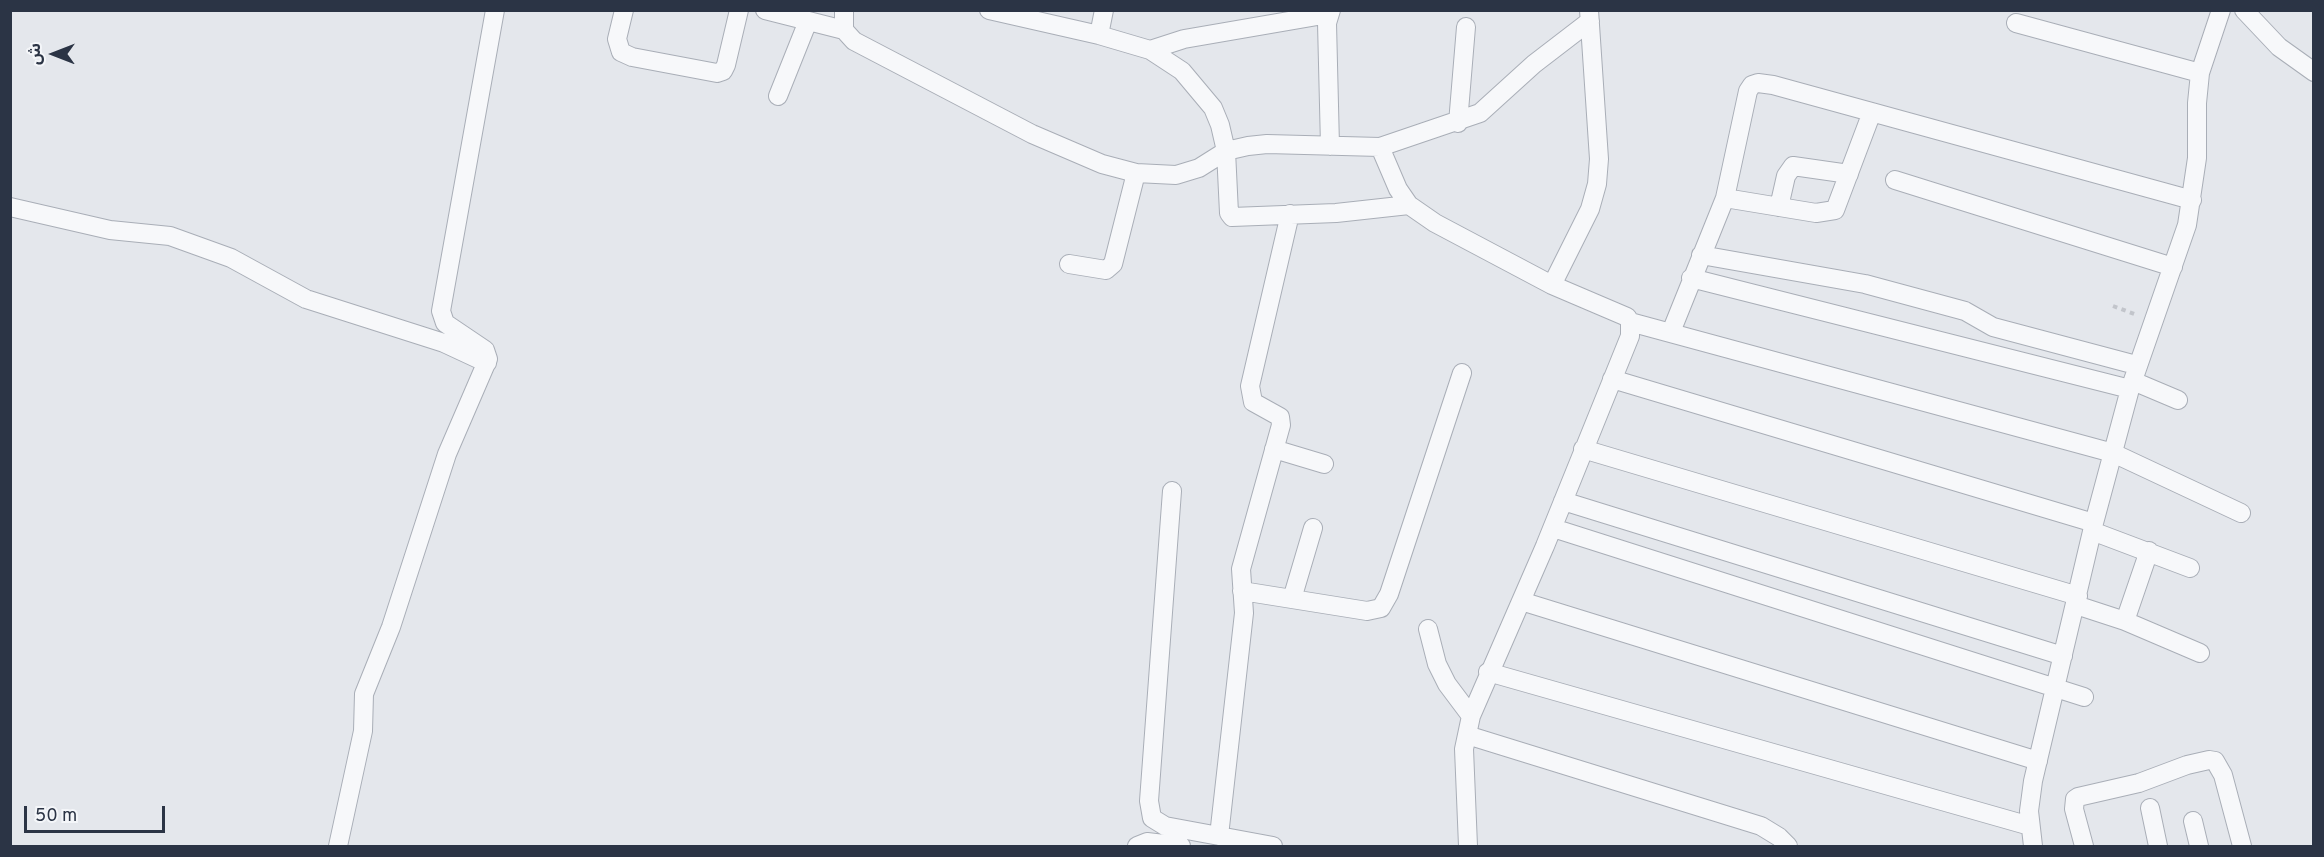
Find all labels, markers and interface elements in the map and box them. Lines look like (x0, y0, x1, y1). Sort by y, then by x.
north arrow (24, 24, 84, 84)
text: ش (26, 43, 46, 65)
scale bar (27, 794, 168, 832)
text: 50 m (35, 805, 77, 828)

